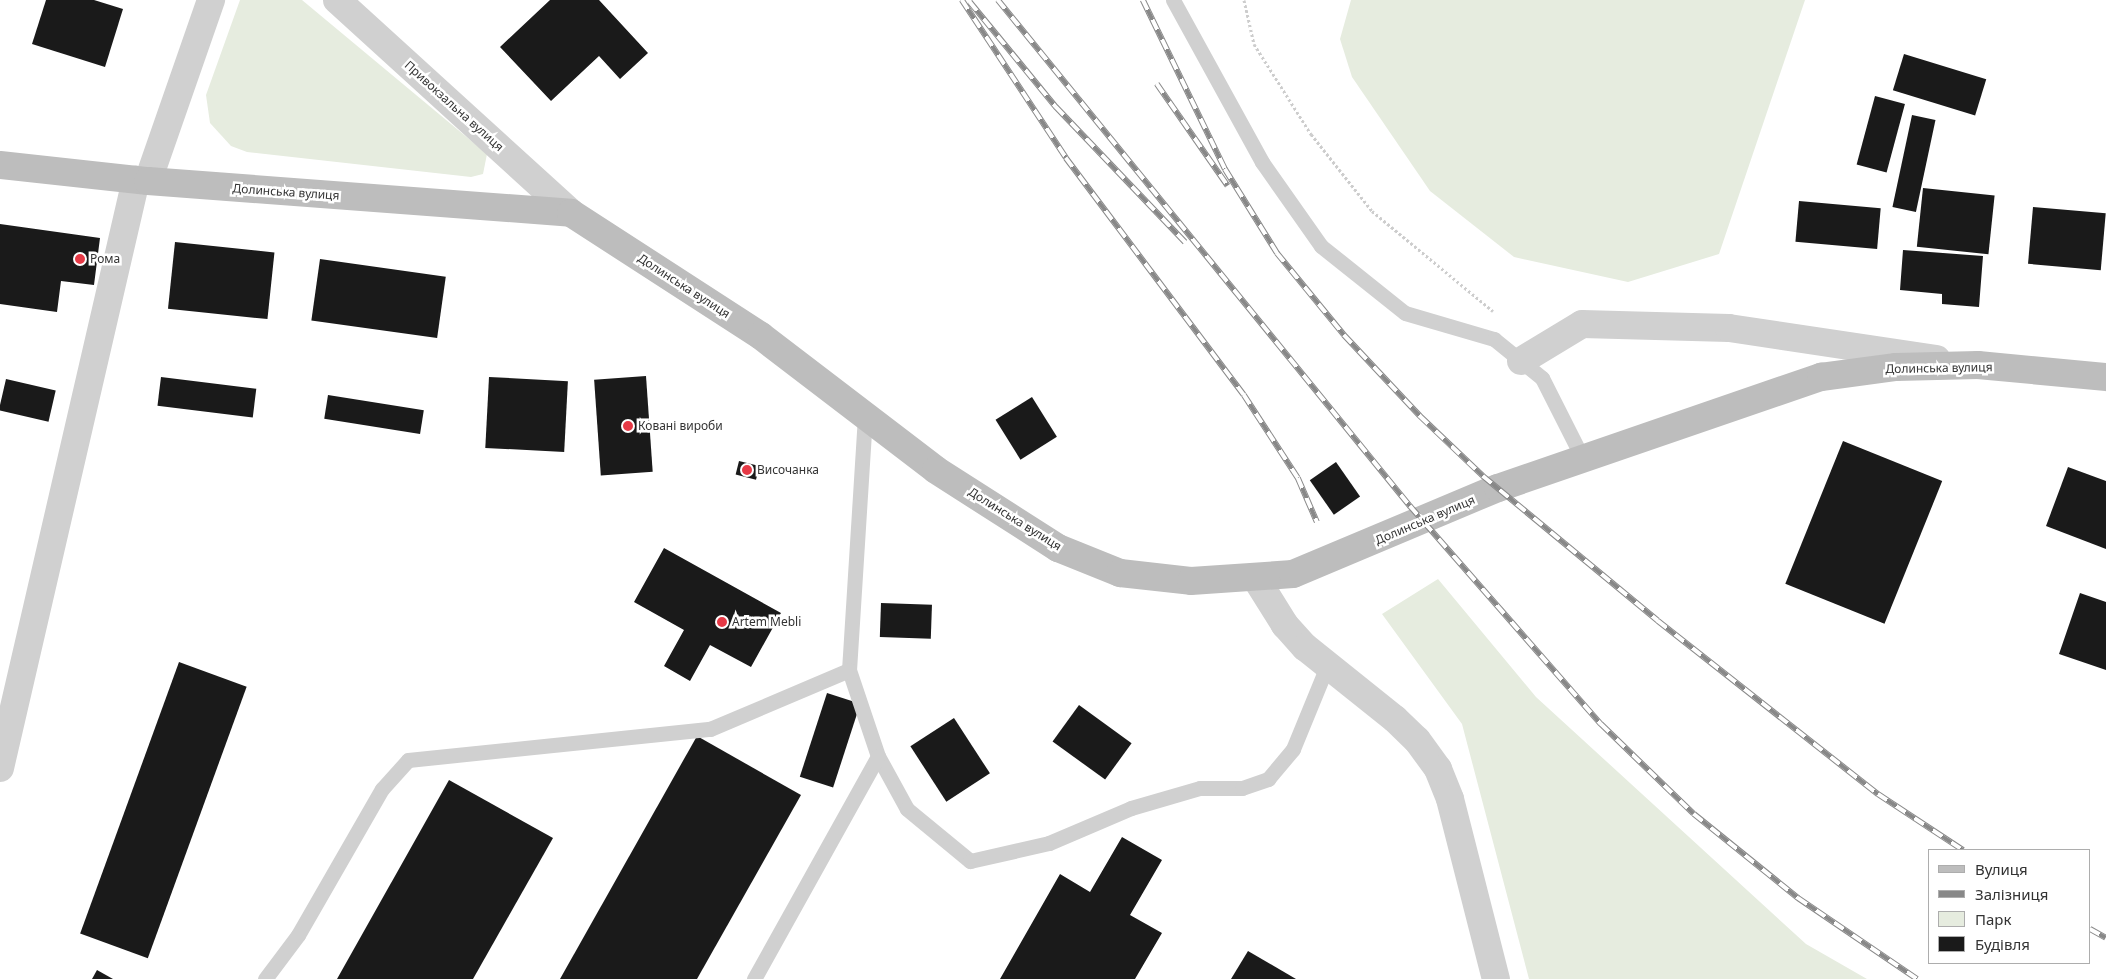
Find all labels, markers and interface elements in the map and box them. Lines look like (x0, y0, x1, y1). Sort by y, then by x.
street label: Привокзальна вулиця (402, 58, 506, 154)
street label: Долинська вулиця (232, 181, 340, 203)
street label: Долинська вулиця (635, 251, 733, 321)
place label: Рома (90, 252, 120, 266)
marker: Рома (74, 253, 86, 265)
street label: Долинська вулиця (1885, 360, 1993, 376)
place label: Ковані вироби (638, 419, 723, 433)
marker: Ковані вироби (622, 420, 634, 432)
place label: Височанка (757, 463, 819, 477)
marker: Височанка (741, 464, 753, 476)
street label: Долинська вулиця (966, 485, 1064, 553)
street label: Долинська вулиця (1373, 492, 1477, 548)
place label: Artem Mebli (732, 615, 801, 629)
marker: Artem Mebli (716, 616, 728, 628)
legend (1928, 849, 2091, 964)
text: Вулиця (1975, 859, 2028, 879)
text: Залізниця (1975, 884, 2048, 904)
text: Парк (1975, 909, 2011, 929)
text: Будівля (1975, 934, 2030, 954)

